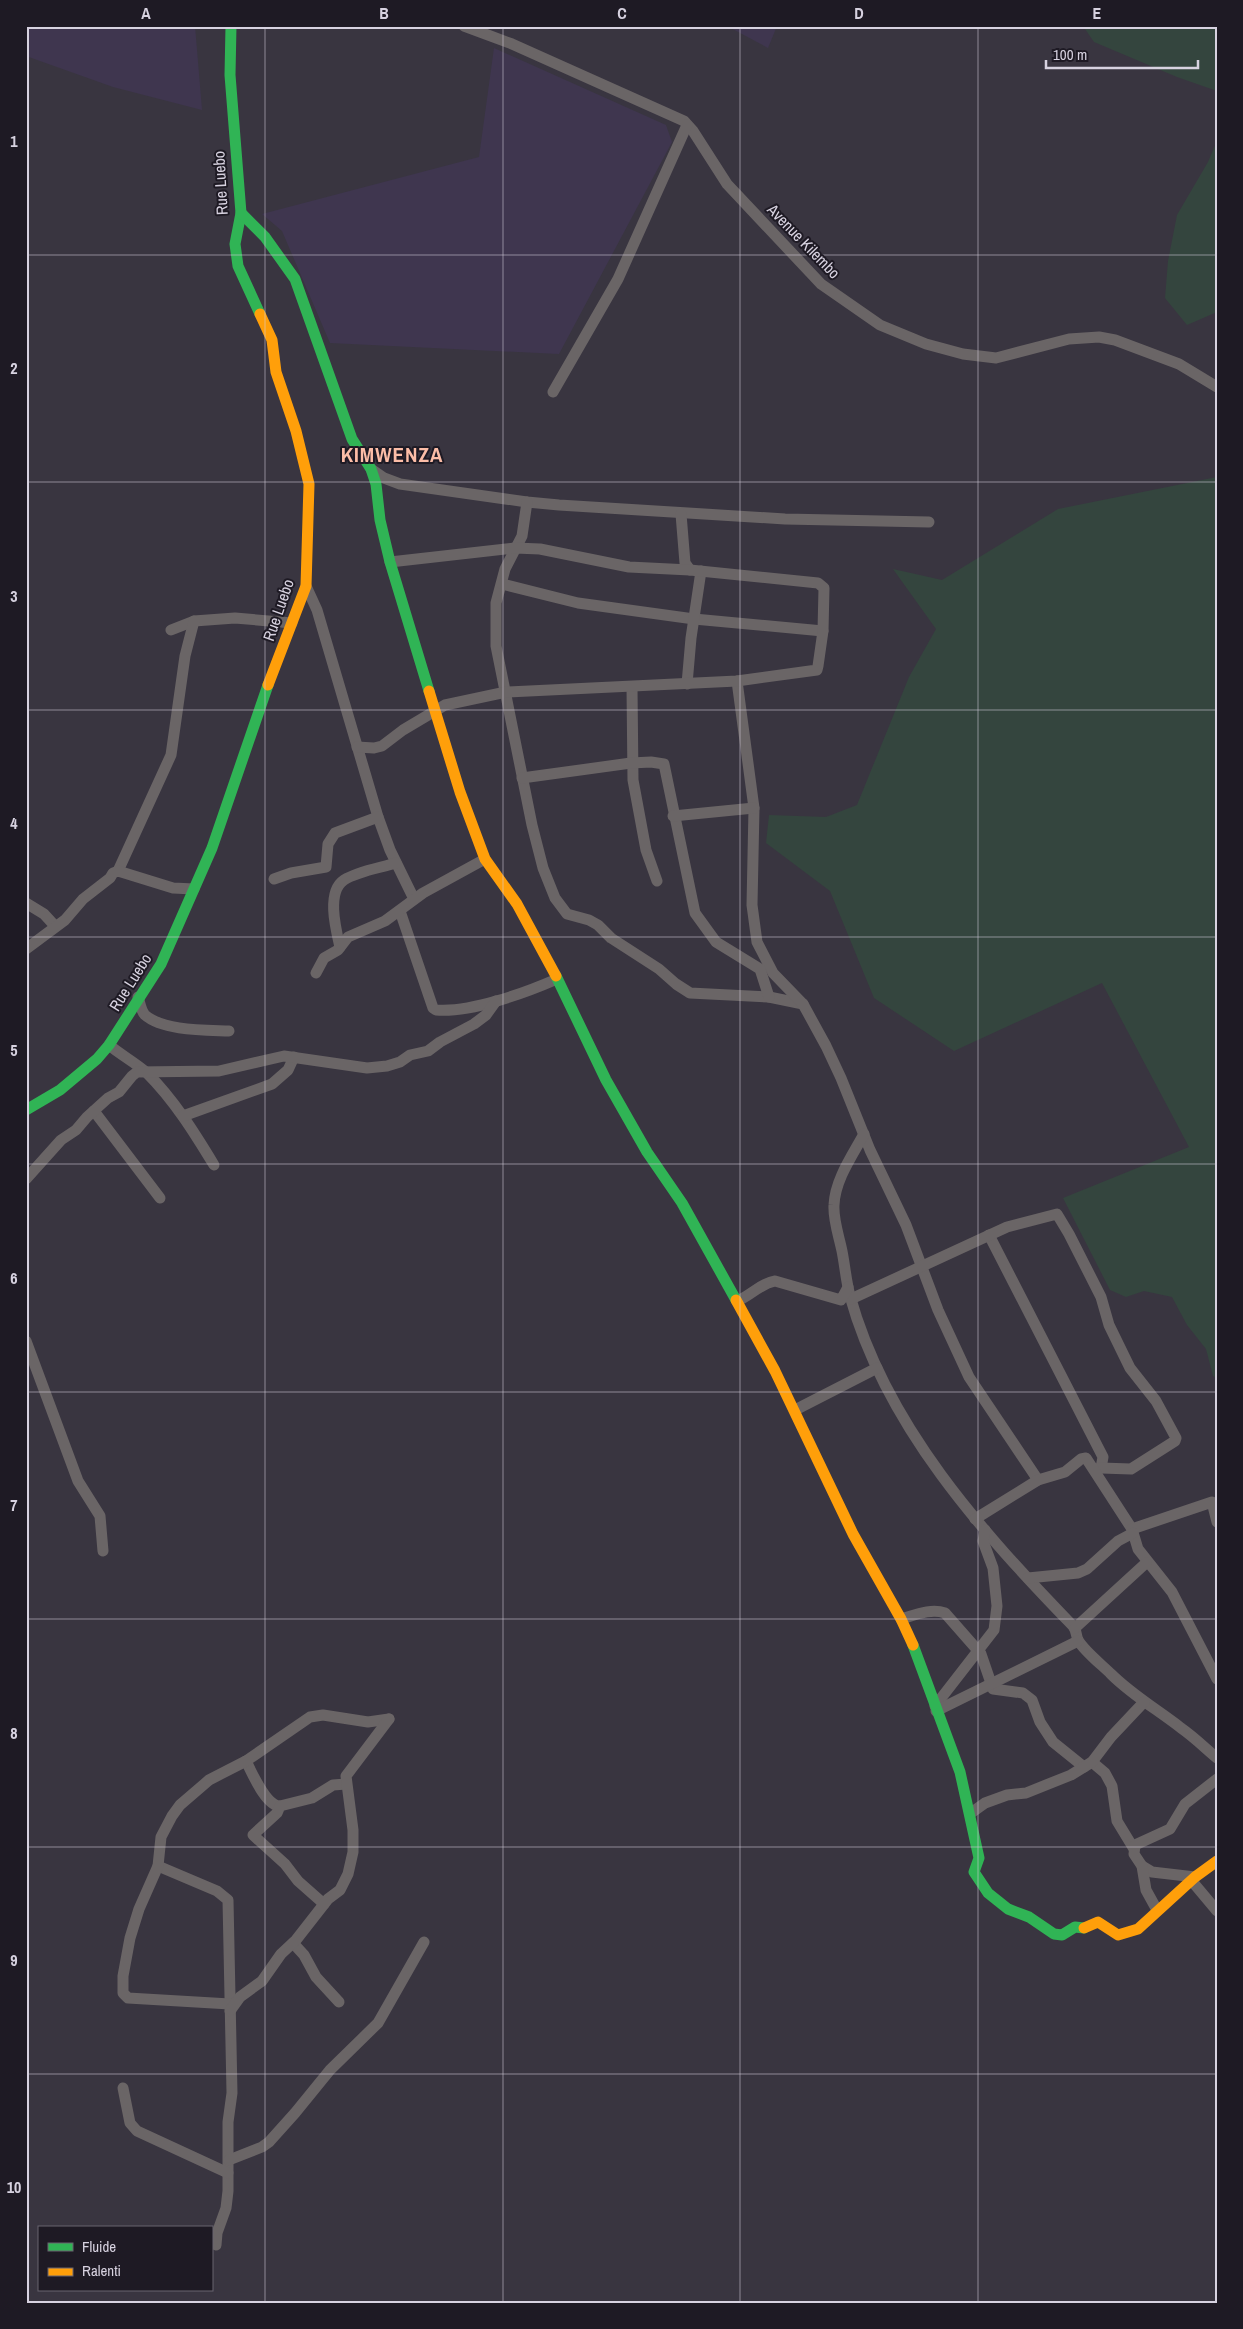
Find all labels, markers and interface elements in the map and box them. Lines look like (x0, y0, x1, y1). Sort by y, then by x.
text: A (141, 2, 151, 24)
text: B (379, 2, 389, 24)
text: C (617, 2, 627, 24)
text: D (854, 2, 864, 24)
text: E (1093, 2, 1102, 24)
scale bar (1046, 38, 1198, 70)
text: 100 m (1053, 44, 1087, 65)
text: 1 (10, 130, 18, 152)
street label: Rue Luebo (207, 150, 233, 216)
street label: Avenue Kilembo (762, 198, 845, 283)
text: 2 (10, 357, 18, 379)
district label: KIMWENZA (341, 440, 443, 469)
street label: Rue Luebo (257, 576, 299, 644)
text: 3 (10, 585, 18, 607)
text: 4 (10, 812, 18, 834)
street label: Rue Luebo (104, 949, 156, 1015)
text: 5 (10, 1039, 18, 1061)
text: 6 (10, 1267, 18, 1289)
text: 7 (10, 1494, 18, 1516)
text: 8 (10, 1722, 18, 1744)
text: 9 (10, 1949, 18, 1971)
text: 10 (7, 2176, 21, 2198)
legend (38, 2226, 212, 2292)
text: Fluide (82, 2236, 116, 2257)
text: Ralenti (82, 2260, 121, 2281)

